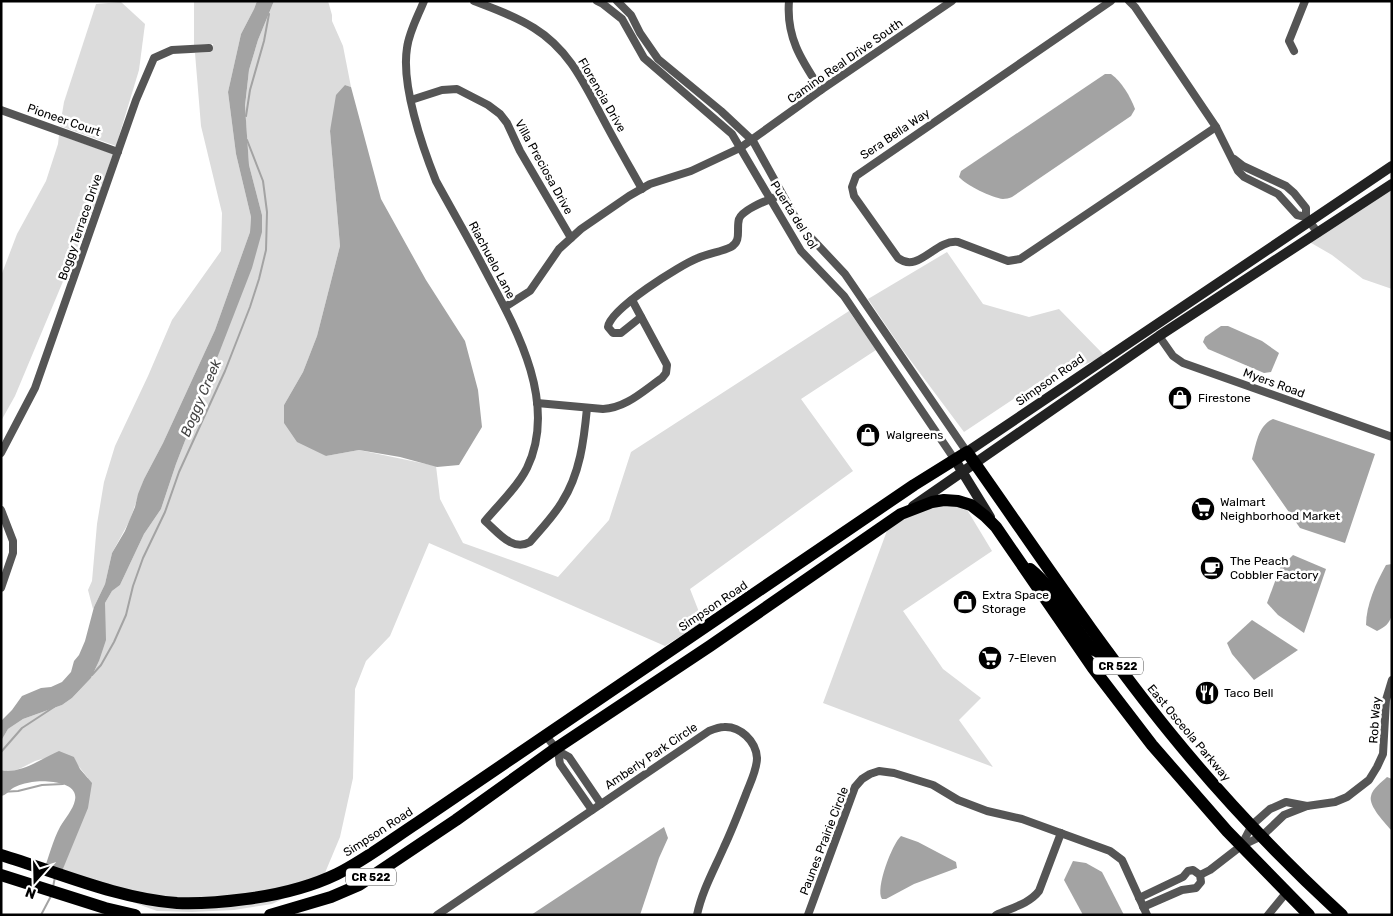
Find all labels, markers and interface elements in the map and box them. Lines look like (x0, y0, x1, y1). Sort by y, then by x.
street label: Camino Real Drive South (785, 16, 905, 106)
street label: Florencia Drive (575, 55, 629, 135)
street label: Pioneer Court (25, 101, 103, 139)
street label: Sera Bella Way (858, 105, 933, 162)
street label: Villa Preciosa Drive (512, 117, 576, 217)
street label: Boggy Terrace Drive (55, 172, 105, 282)
street label: Puerta del Sol (768, 178, 821, 252)
street label: Riachuelo Lane (466, 219, 518, 301)
street label: Simpson Road (1013, 351, 1087, 409)
water label: Boggy Creek (177, 356, 225, 439)
street label: Myers Road (1241, 365, 1307, 401)
shop icon: Firestone (1167, 385, 1193, 411)
place label: Firestone (1198, 391, 1251, 405)
shop icon: Walgreens (855, 422, 881, 448)
place label: Walgreens (886, 428, 943, 442)
place label: Walmart Neighborhood Market (1220, 495, 1340, 523)
supermarket icon: Walmart Neighborhood Market (1190, 496, 1216, 522)
place label: The Peach Cobbler Factory (1230, 554, 1319, 582)
cafe icon: The Peach Cobbler Factory (1199, 555, 1225, 581)
street label: Simpson Road (676, 578, 750, 634)
place label: Extra Space Storage (982, 588, 1049, 616)
shop icon: Extra Space Storage (952, 589, 978, 615)
supermarket icon: 7-Eleven (977, 645, 1003, 671)
place label: 7-Eleven (1008, 651, 1057, 665)
road number: CR 522 (1093, 658, 1143, 674)
restaurant icon: Taco Bell (1194, 680, 1220, 706)
street label: East Osceola Parkway (1144, 682, 1234, 785)
place label: Taco Bell (1224, 686, 1274, 700)
street label: Rob Way (1366, 696, 1384, 744)
street label: Amberly Park Circle (602, 720, 700, 792)
street label: Paunes Prairie Circle (797, 785, 851, 897)
street label: Simpson Road (341, 804, 415, 860)
north arrow (10, 856, 60, 906)
road number: CR 522 (346, 869, 396, 886)
text: N (23, 883, 38, 902)

